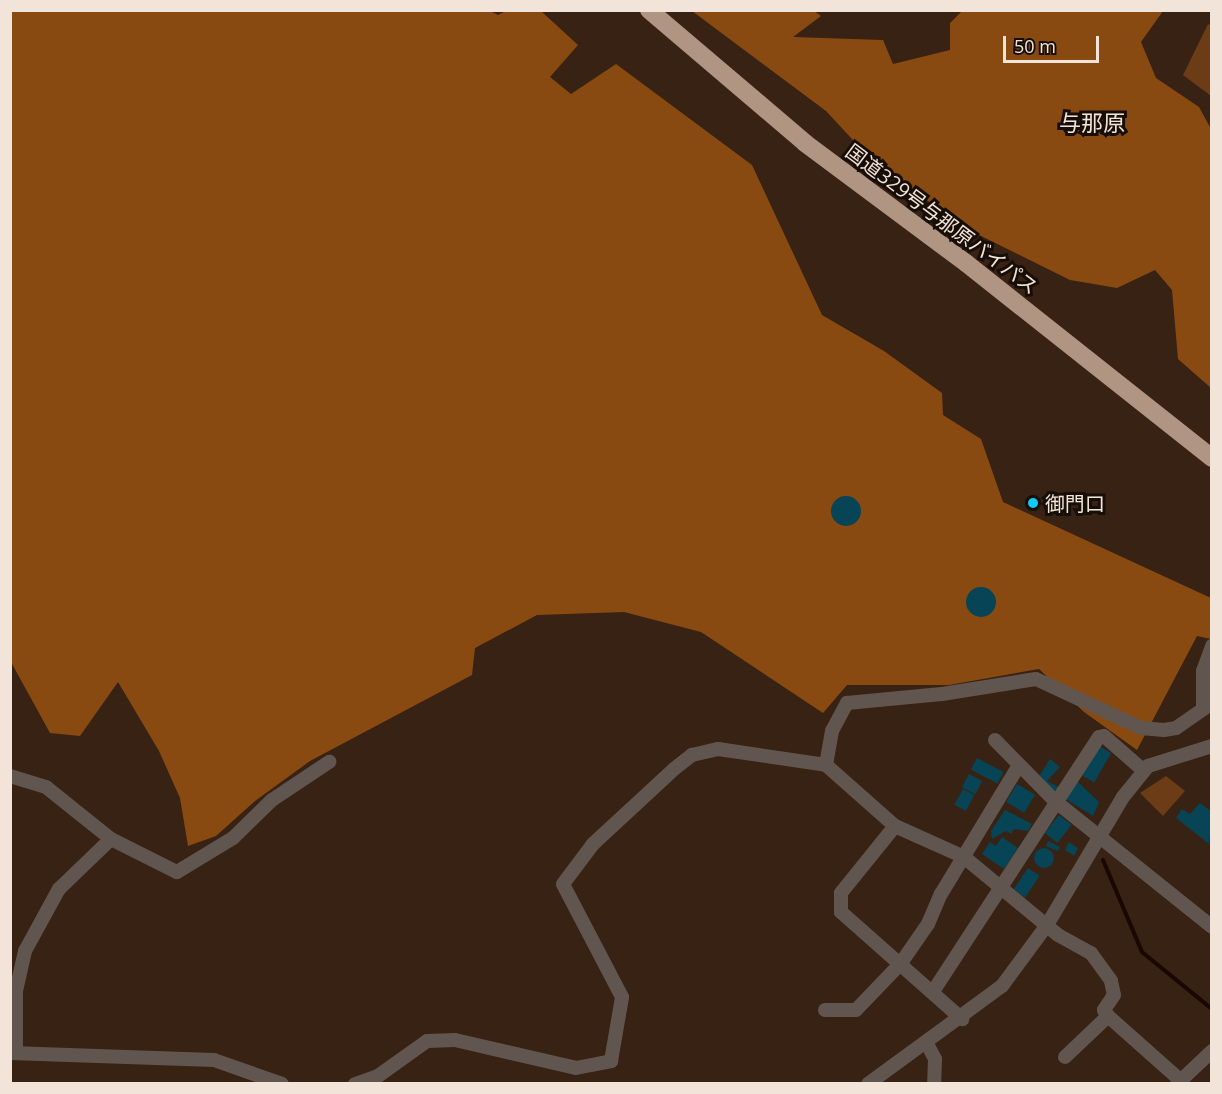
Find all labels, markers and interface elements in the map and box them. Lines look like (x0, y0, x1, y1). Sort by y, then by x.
scale bar (1006, 24, 1102, 62)
text: 50 m (1014, 34, 1056, 58)
district label: 与那原 (1059, 110, 1125, 136)
street label: 国道329号与那原バイパス (841, 139, 1043, 299)
place label: 御門口 (1045, 491, 1105, 515)
marker: 御門口 (1026, 496, 1040, 510)

